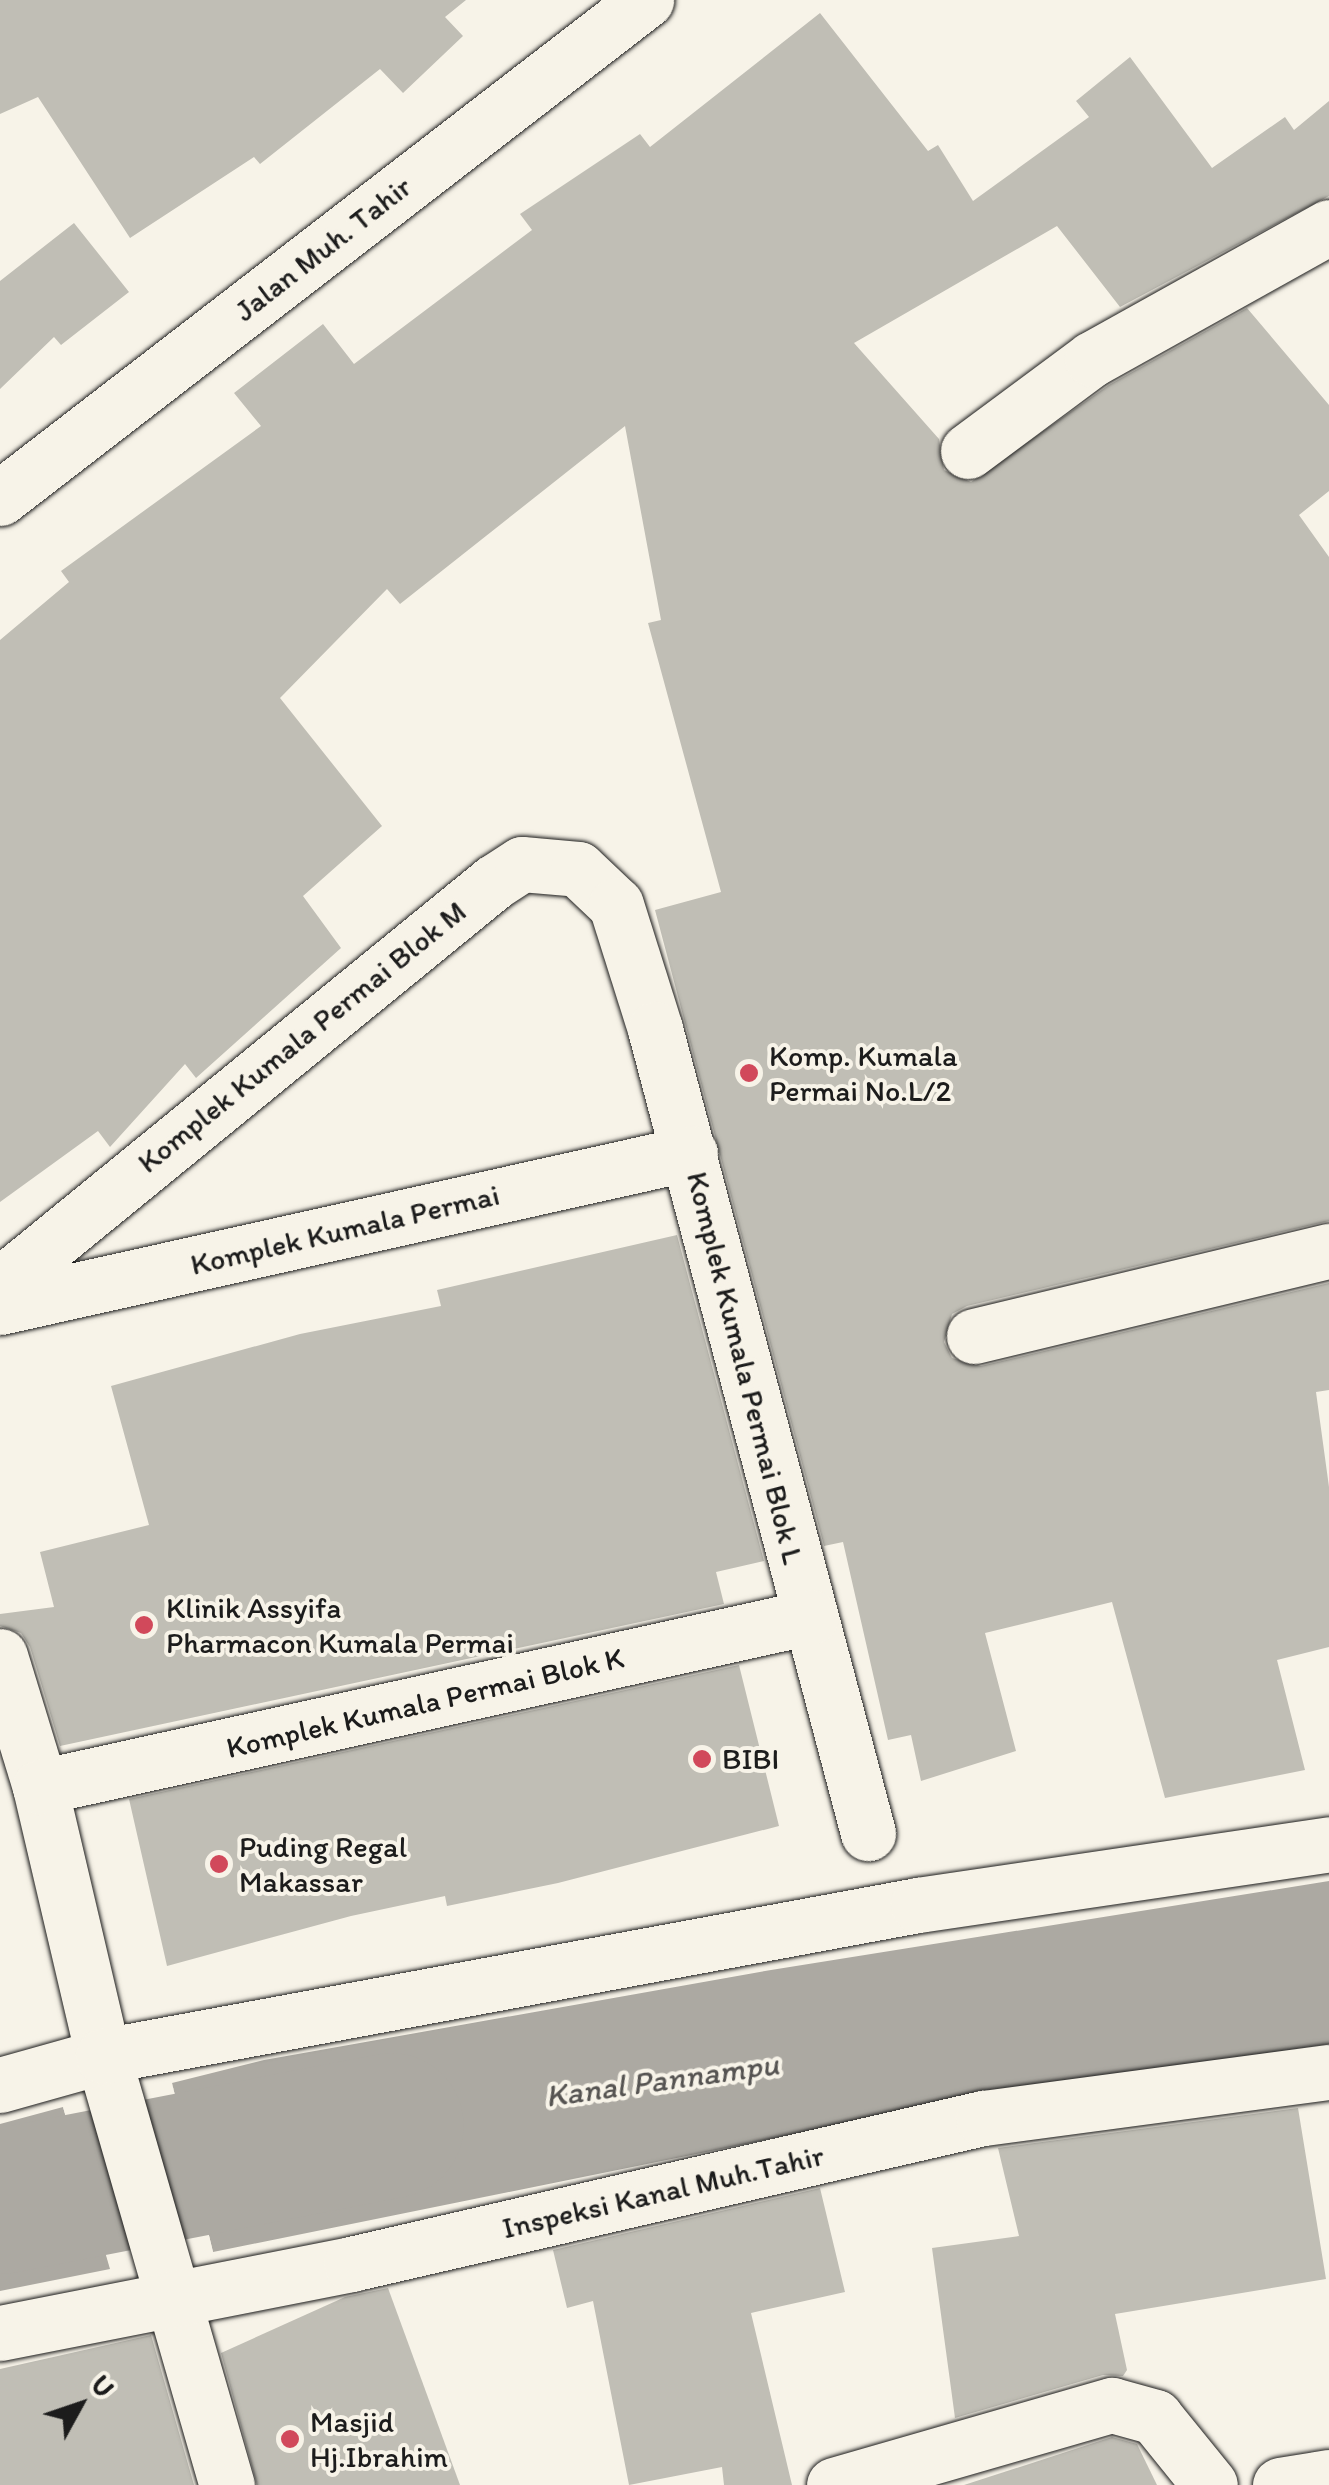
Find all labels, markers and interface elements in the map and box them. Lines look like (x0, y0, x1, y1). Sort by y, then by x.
street label: Jalan Muh. Tahir (229, 170, 417, 328)
street label: Komplek Kumala Permai Blok M (131, 894, 473, 1180)
place label: Komp. Kumala Permai No.L/2 (769, 1038, 957, 1108)
marker: Komp. Kumala Permai No.L/2 (738, 1062, 760, 1084)
street label: Komplek Kumala Permai Blok L (679, 1169, 811, 1567)
street label: Komplek Kumala Permai (188, 1177, 502, 1283)
place label: Klinik Assyifa Pharmacon Kumala Permai (166, 1590, 513, 1660)
marker: Klinik Assyifa Pharmacon Kumala Permai (131, 1612, 157, 1638)
street label: Komplek Kumala Permai Blok K (223, 1640, 627, 1766)
place label: BIBI (722, 1741, 779, 1777)
marker: BIBI (691, 1748, 713, 1770)
place label: Puding Regal Makassar (239, 1829, 406, 1900)
marker: Puding Regal Makassar (208, 1853, 230, 1875)
water label: Kanal Pannampu (544, 2045, 780, 2115)
street label: Inspeksi Kanal Muh.Tahir (500, 2138, 826, 2246)
north arrow (30, 2355, 130, 2455)
text: U (84, 2368, 122, 2404)
place label: Masjid Hj.Ibrahim (310, 2404, 448, 2474)
marker: Masjid Hj.Ibrahim (279, 2428, 301, 2450)

